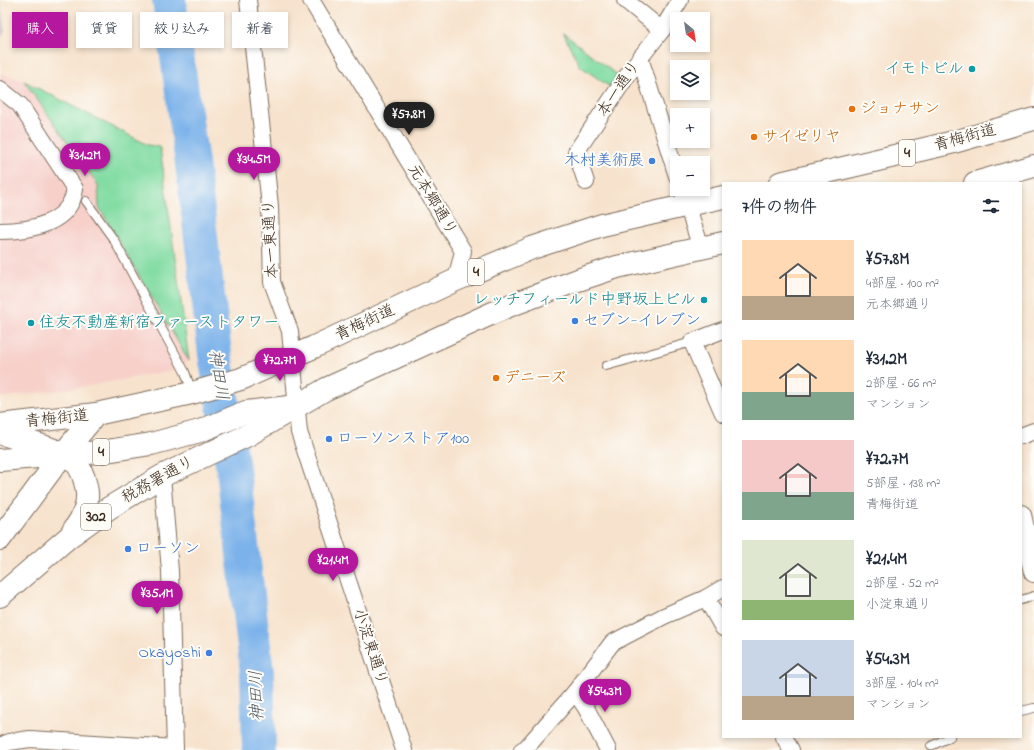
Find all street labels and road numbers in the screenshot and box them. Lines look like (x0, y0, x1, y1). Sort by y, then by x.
street label: 本一通り (591, 56, 647, 122)
street label: 青梅街道 (931, 118, 999, 158)
road number: 4 (899, 140, 915, 166)
street label: 元本郷通り (401, 160, 463, 240)
street label: 本一東通り (257, 198, 285, 280)
road number: 4 (468, 259, 484, 285)
street label: 青梅街道 (331, 299, 399, 347)
street label: 青梅街道 (24, 404, 90, 434)
road number: 4 (93, 439, 109, 465)
street label: 税務署通り (117, 450, 199, 510)
road number: 302 (81, 504, 111, 530)
street label: 小淀東通り (346, 605, 394, 689)

